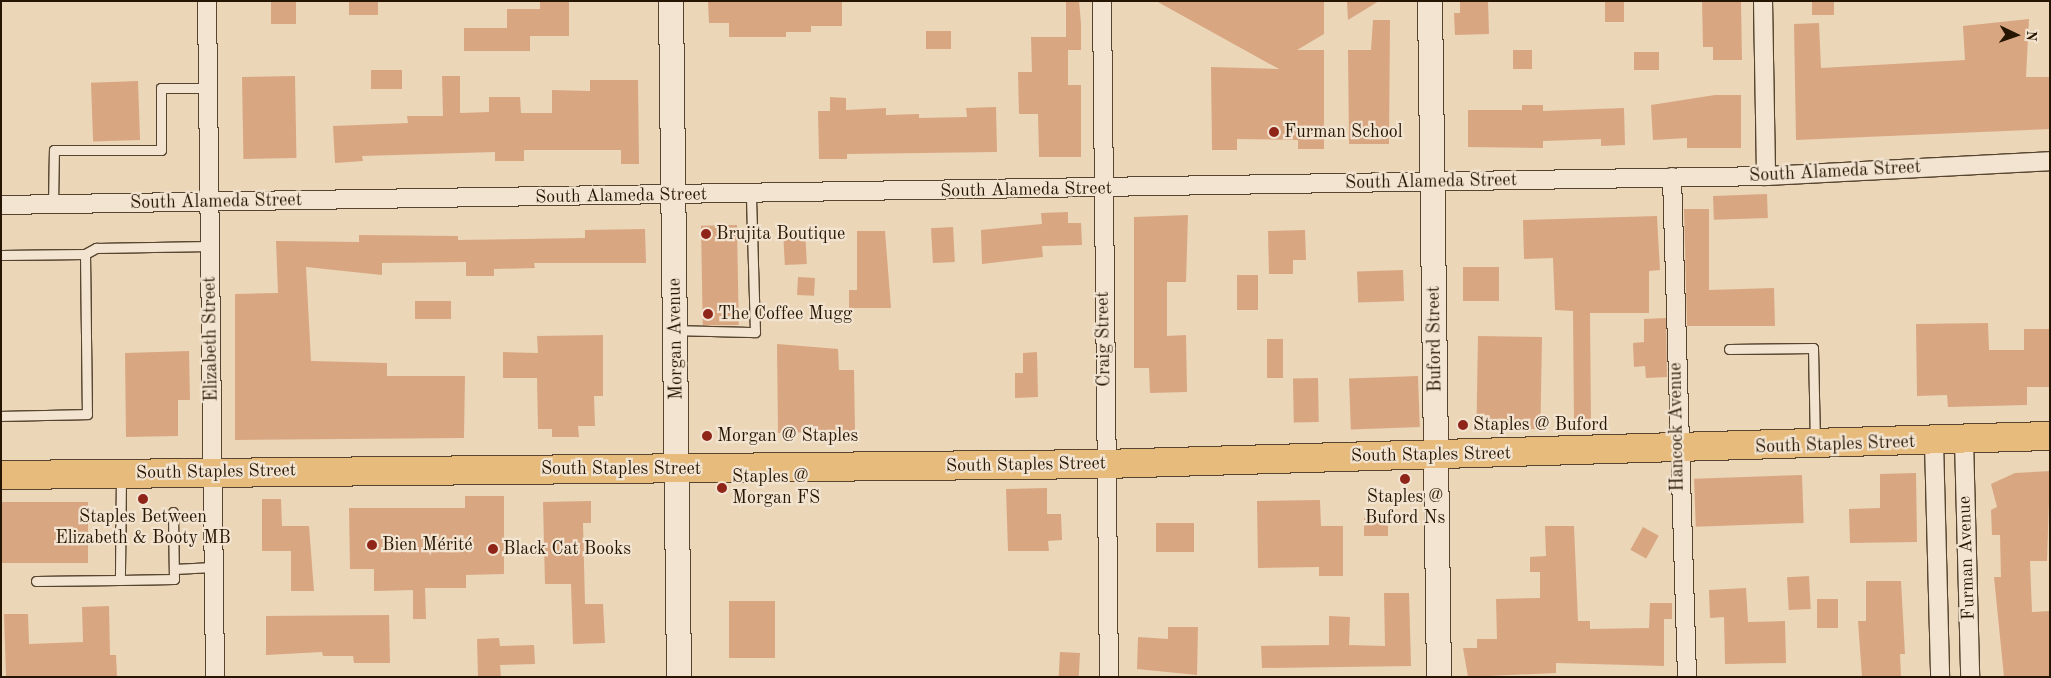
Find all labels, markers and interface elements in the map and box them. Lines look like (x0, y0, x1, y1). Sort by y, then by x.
north arrow (1991, 10, 2041, 60)
text: N (2024, 30, 2038, 41)
place label: Furman School (1284, 121, 1403, 143)
marker: Furman School (1268, 126, 1280, 138)
street label: South Alameda Street (1749, 157, 1921, 187)
street label: South Alameda Street (1345, 170, 1517, 194)
street label: South Alameda Street (940, 178, 1112, 202)
street label: South Alameda Street (535, 184, 707, 208)
street label: South Alameda Street (130, 190, 302, 214)
place label: Brujita Boutique (716, 223, 845, 245)
marker: Brujita Boutique (700, 228, 712, 240)
street label: Elizabeth Street (199, 276, 223, 402)
street label: Morgan Avenue (664, 278, 688, 400)
street label: Buford Street (1423, 286, 1447, 392)
street label: Craig Street (1092, 291, 1116, 387)
place label: The Coffee Mugg (718, 303, 853, 325)
marker: The Coffee Mugg (702, 308, 714, 320)
street label: Hancock Avenue (1665, 362, 1689, 492)
place label: Staples @ Buford (1473, 414, 1608, 436)
marker: Staples @ Buford (1457, 419, 1469, 431)
place label: Morgan @ Staples (717, 425, 858, 447)
marker: Morgan @ Staples (701, 430, 713, 442)
street label: South Staples Street (1755, 431, 1915, 459)
street label: South Staples Street (1351, 443, 1511, 467)
street label: South Staples Street (946, 453, 1106, 477)
street label: South Staples Street (541, 458, 701, 480)
street label: South Staples Street (136, 460, 296, 484)
place label: Staples @ Morgan FS (732, 467, 820, 509)
marker: Staples @ Buford Ns (1399, 473, 1411, 485)
marker: Staples @ Morgan FS (716, 482, 728, 494)
place label: Staples @ Buford Ns (1365, 487, 1445, 530)
marker: Staples Between Elizabeth & Booty MB (137, 493, 149, 505)
street label: Furman Avenue (1954, 496, 1980, 620)
place label: Staples Between Elizabeth & Booty MB (55, 507, 231, 550)
place label: Bien Mérité (382, 534, 473, 556)
place label: Black Cat Books (503, 538, 631, 560)
marker: Bien Mérité (366, 539, 378, 551)
marker: Black Cat Books (487, 543, 499, 555)

